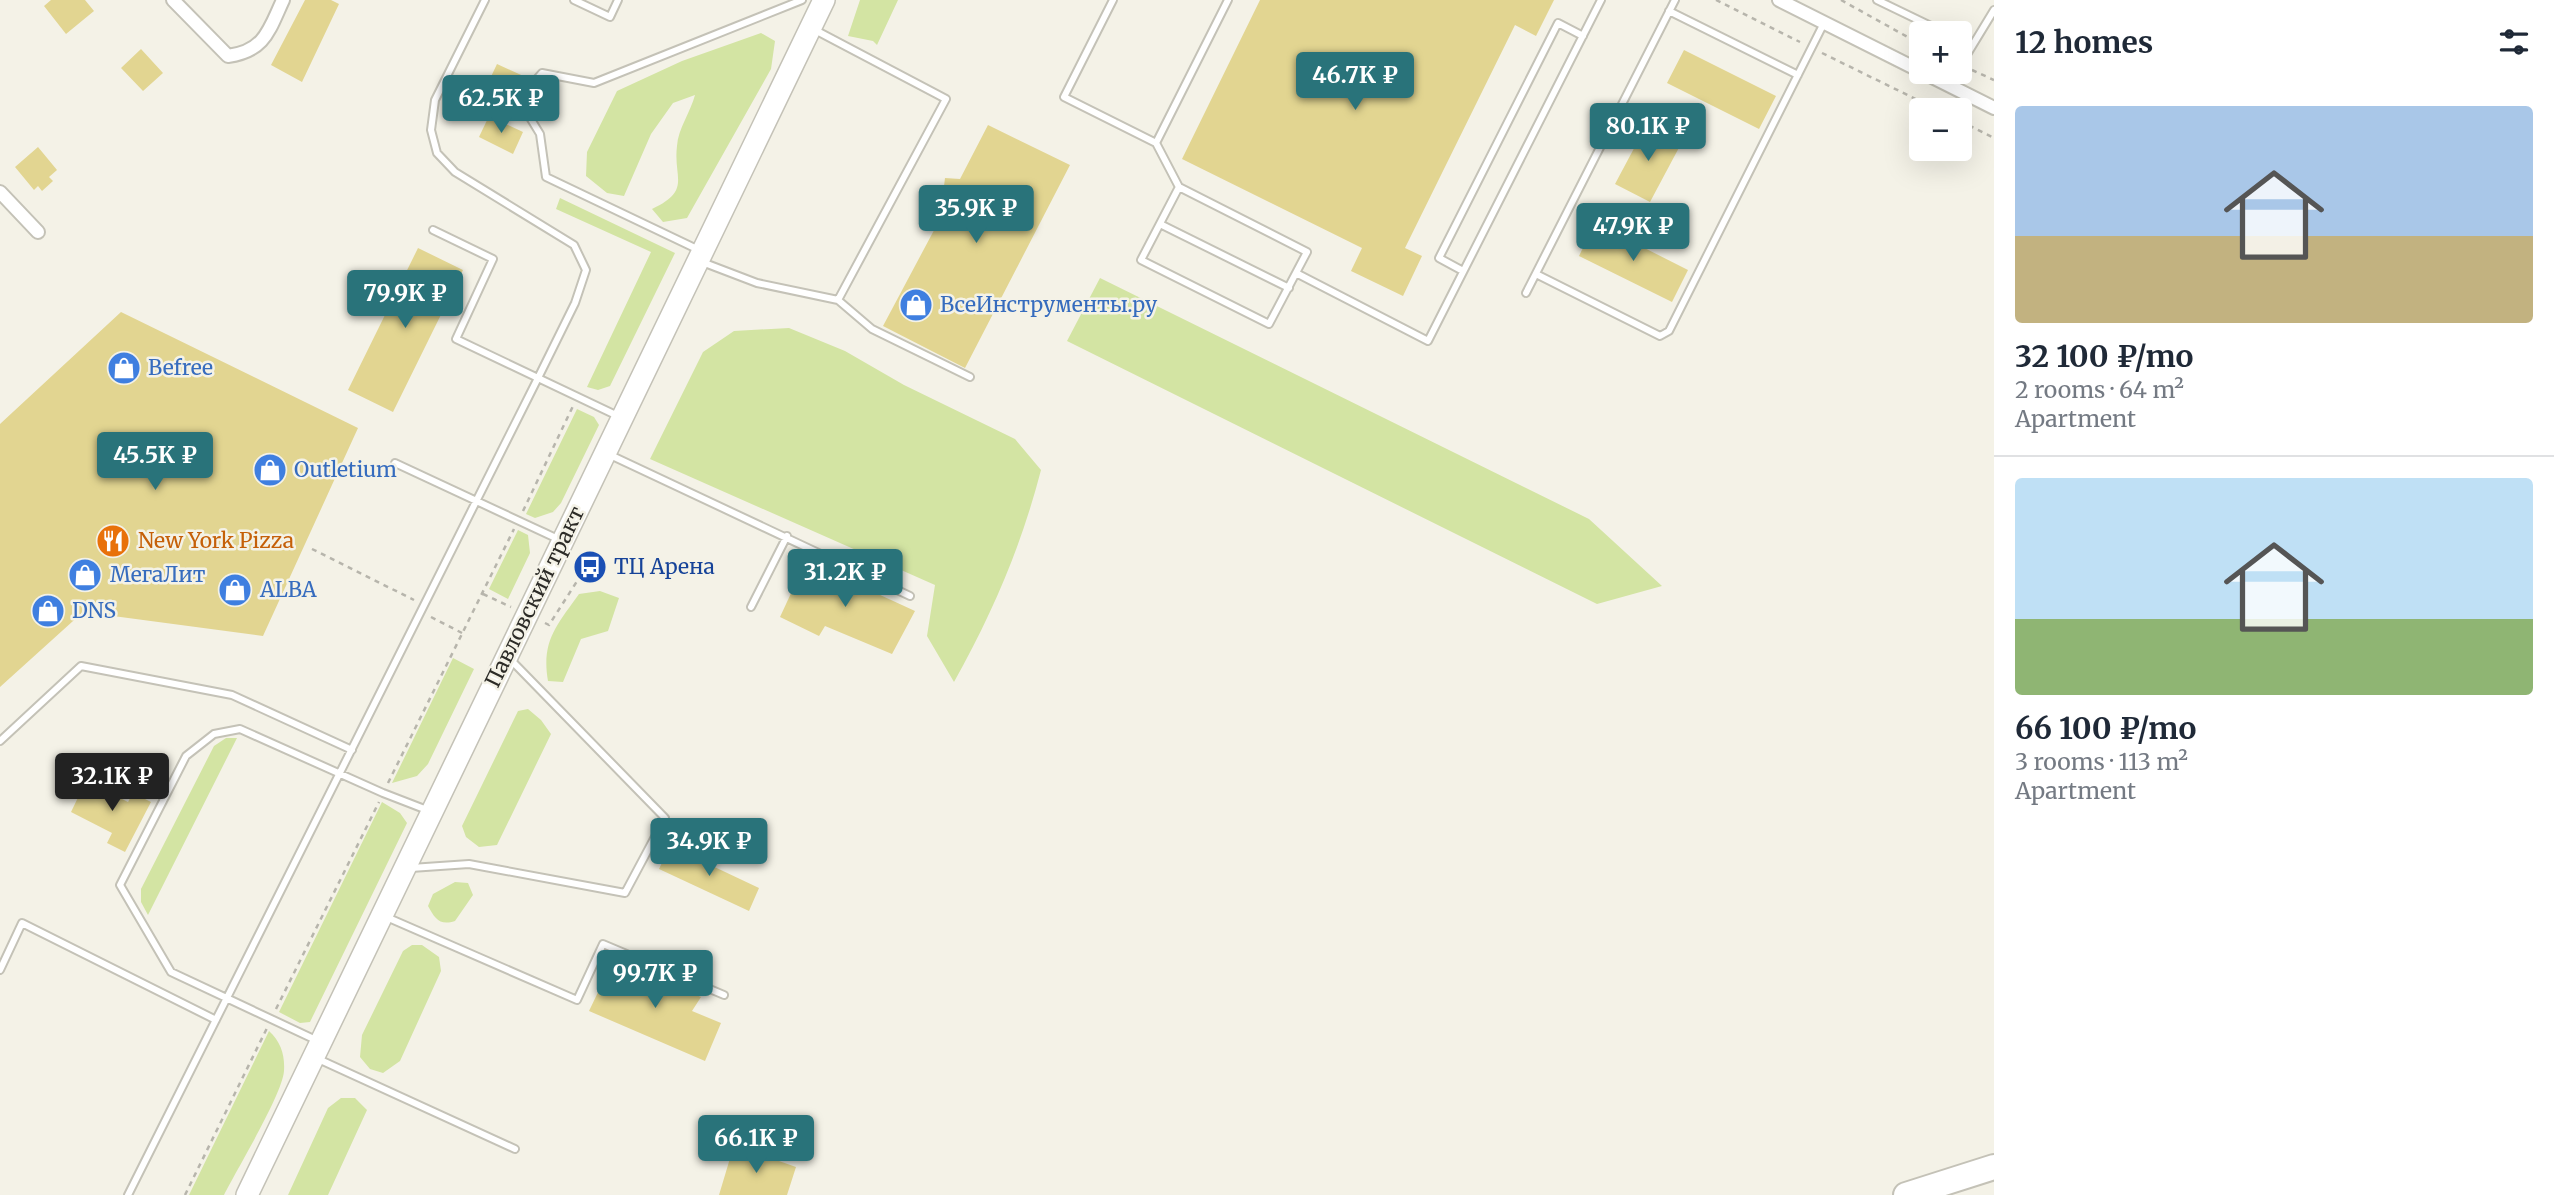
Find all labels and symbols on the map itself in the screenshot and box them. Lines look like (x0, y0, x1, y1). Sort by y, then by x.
pin: 46.7K ₽ (1290, 52, 1420, 112)
pin: 62.5K ₽ (436, 76, 566, 135)
pin: 80.1K ₽ (1583, 104, 1713, 163)
pin: 35.9K ₽ (911, 186, 1041, 245)
pin: 47.9K ₽ (1568, 204, 1698, 263)
pin: 79.9K ₽ (340, 270, 470, 330)
shop icon: ВсеИнструменты.ру (897, 286, 935, 324)
place label: ВсеИнструменты.ру (940, 291, 1158, 318)
shop icon: Befree (105, 349, 143, 387)
place label: Befree (148, 354, 213, 381)
pin: 45.5K ₽ (90, 433, 220, 492)
shop icon: Outletium (251, 451, 289, 489)
place label: Outletium (294, 456, 397, 483)
street label: Павловский тракт (479, 502, 590, 692)
restaurant icon: New York Pizza (94, 522, 132, 560)
place label: New York Pizza (138, 527, 294, 554)
bus stop icon: ТЦ Арена (571, 548, 609, 586)
pin: 31.2K ₽ (780, 550, 910, 609)
place label: ТЦ Арена (614, 553, 715, 580)
shop icon: МегаЛит (66, 556, 104, 594)
place label: МегаЛит (110, 561, 206, 588)
shop icon: ALBA (216, 571, 254, 609)
place label: ALBA (259, 576, 317, 603)
shop icon: DNS (29, 592, 67, 630)
place label: DNS (72, 597, 116, 624)
pin: 32.1K ₽ (47, 754, 177, 813)
pin: 34.9K ₽ (644, 818, 774, 878)
pin: 99.7K ₽ (590, 950, 720, 1010)
pin: 66.1K ₽ (691, 1116, 821, 1175)

